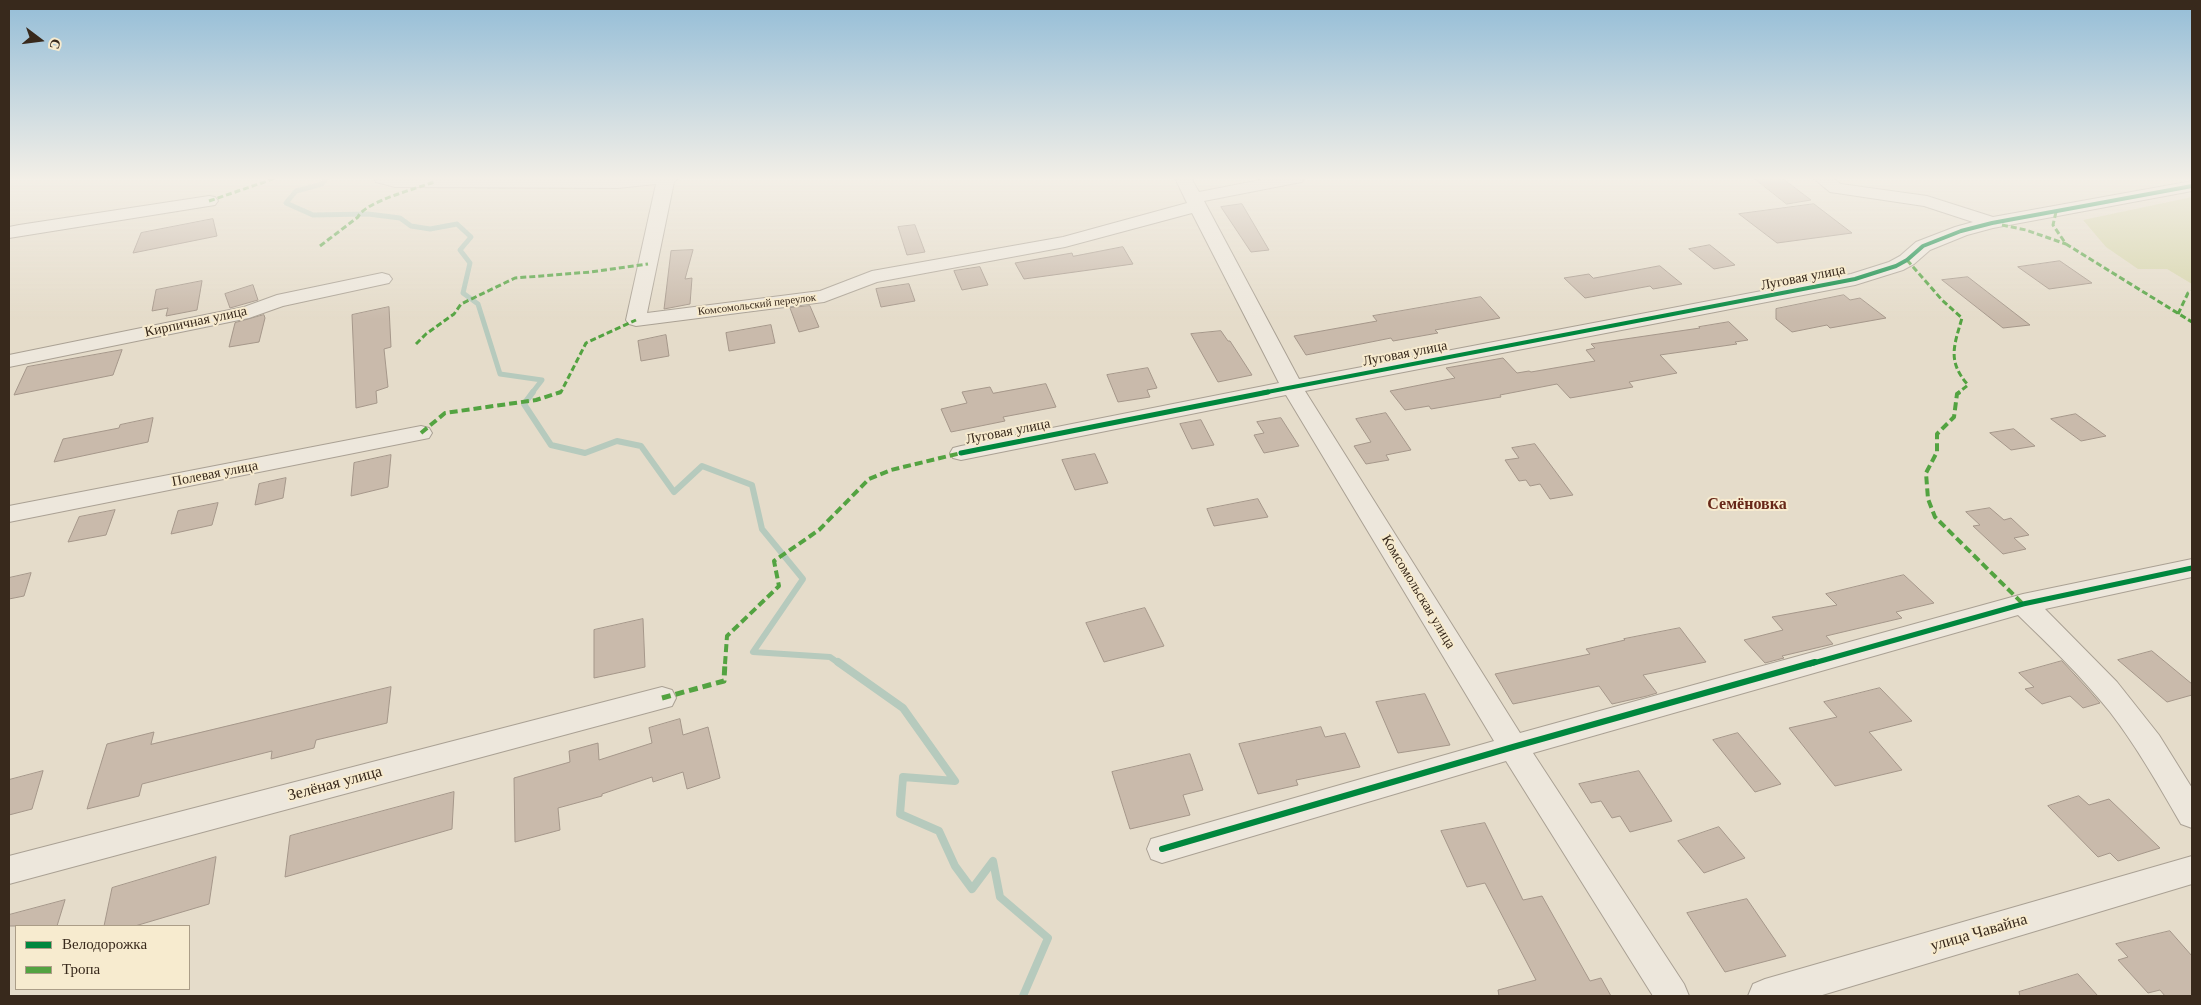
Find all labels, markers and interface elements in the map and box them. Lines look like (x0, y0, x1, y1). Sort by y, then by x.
north arrow (15, 15, 65, 65)
text: С (46, 37, 64, 51)
street label: Луговая улица (1759, 262, 1847, 294)
street label: Комсомольский переулок (697, 291, 817, 319)
street label: Кирпичная улица (143, 303, 249, 341)
street label: Луговая улица (1361, 338, 1449, 370)
street label: Луговая улица (964, 416, 1052, 448)
street label: Полевая улица (171, 457, 259, 491)
district label: Семёновка (1707, 495, 1787, 515)
street label: Комсомольская улица (1377, 532, 1459, 652)
street label: Зелёная улица (286, 762, 384, 806)
street label: улица Чавайна (1928, 910, 2030, 956)
legend (15, 925, 190, 990)
text: Велодорожка (62, 936, 147, 952)
text: Тропа (62, 961, 100, 977)

